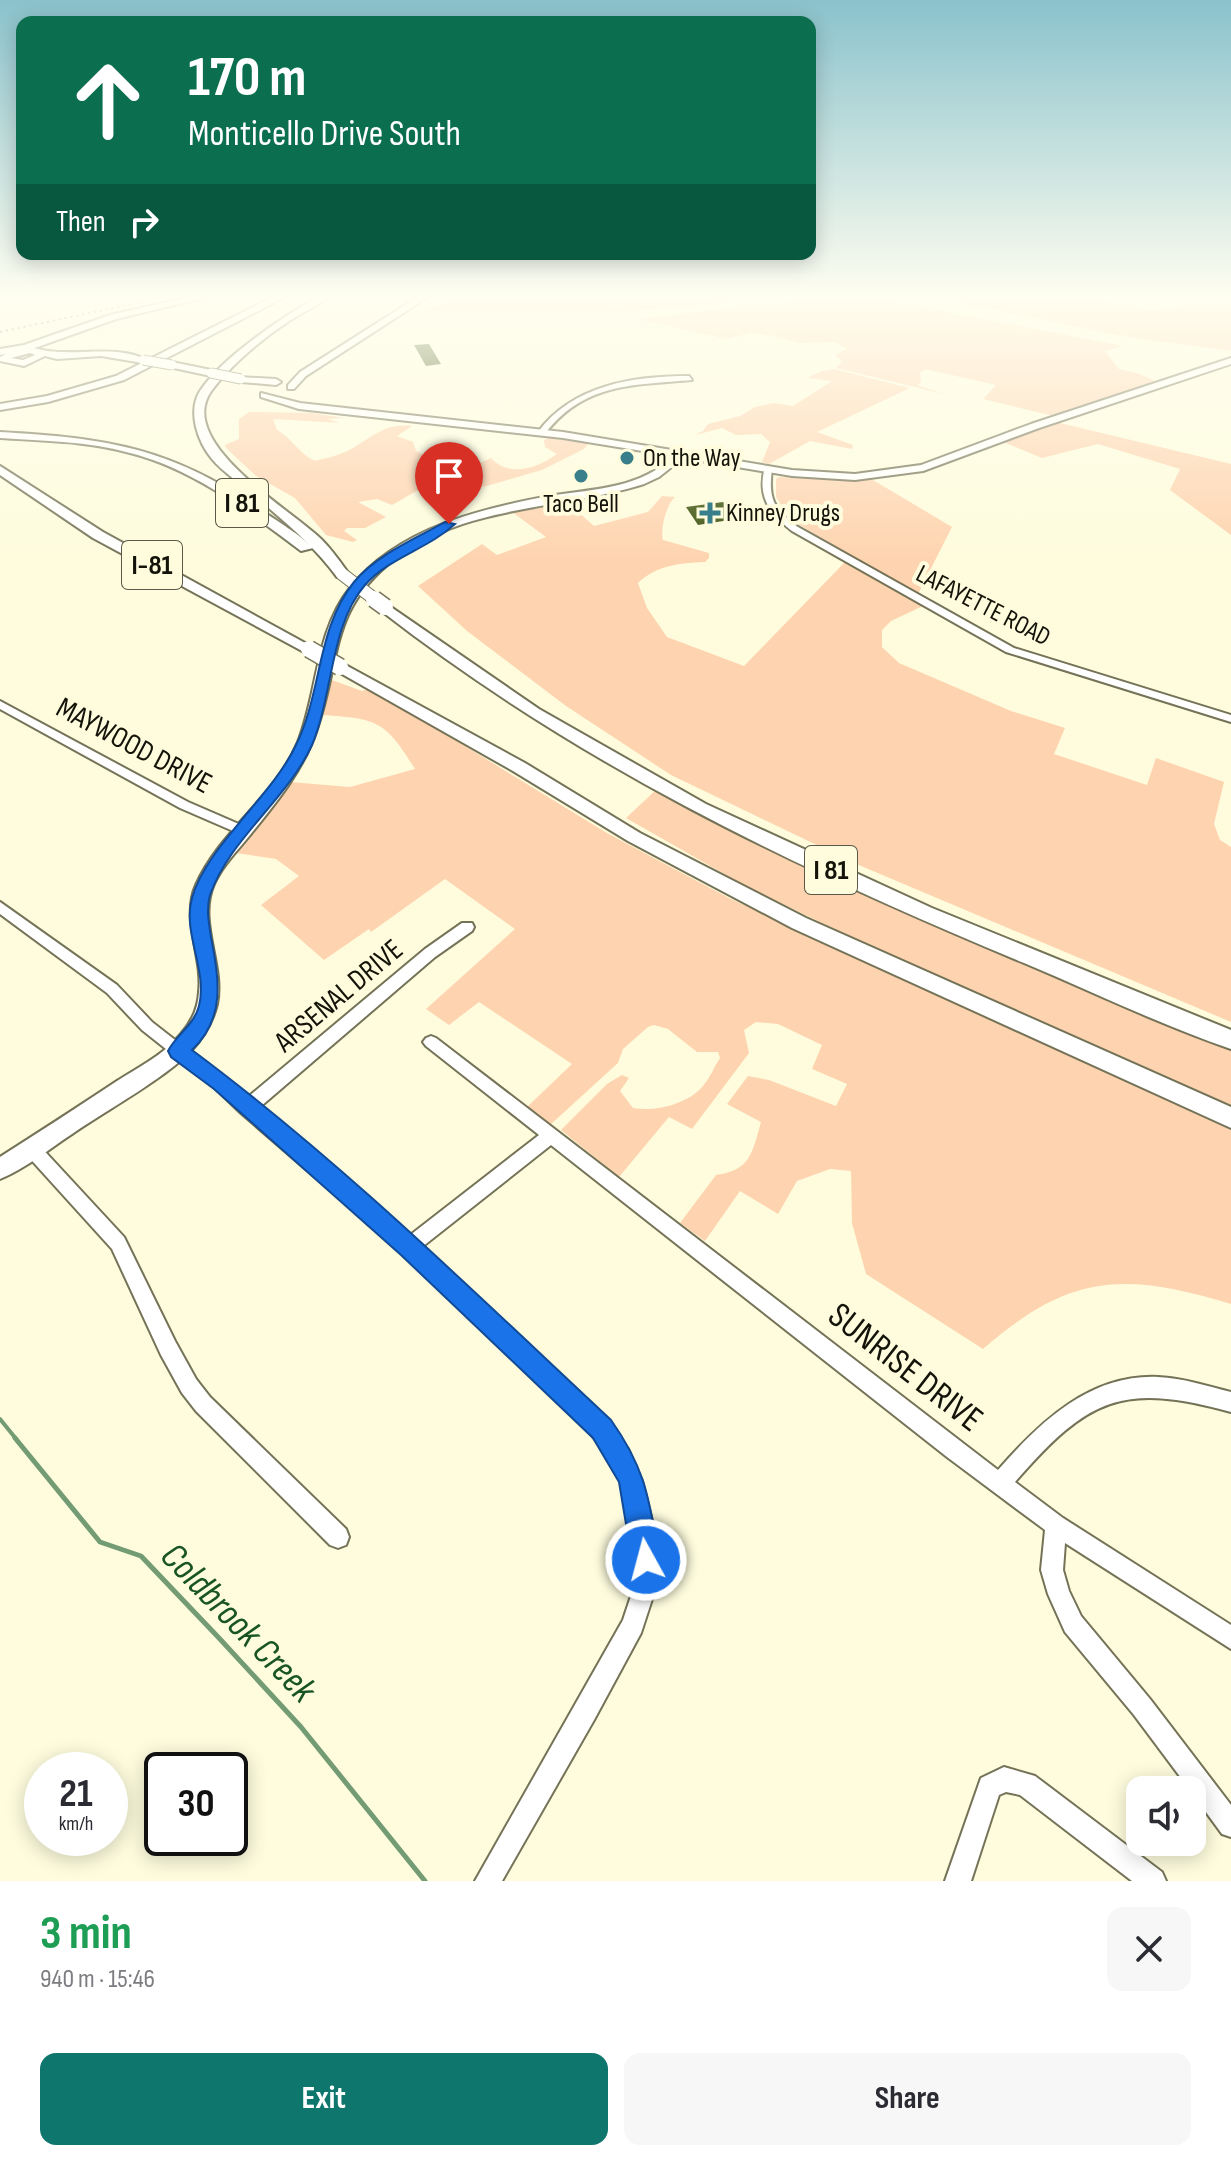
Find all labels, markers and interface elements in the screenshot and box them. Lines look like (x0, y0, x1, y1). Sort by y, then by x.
text: 170 m (188, 45, 306, 112)
icon: ahead (56, 48, 160, 152)
text: Monticello Drive South (188, 113, 461, 156)
icon: right (122, 200, 166, 244)
text: Then (56, 204, 106, 240)
pin (415, 442, 483, 524)
place label: On the Way (643, 443, 741, 474)
marker: On the Way (618, 449, 636, 467)
icon: arrive (427, 454, 471, 498)
marker: Taco Bell (572, 467, 590, 485)
road number: I 81 (216, 479, 268, 527)
place label: Taco Bell (543, 489, 619, 520)
place label: Kinney Drugs (726, 498, 840, 529)
marker: Kinney Drugs (701, 504, 719, 522)
road number: I-81 (122, 541, 182, 589)
street label: LAFAYETTE ROAD (911, 559, 1055, 653)
street label: MAYWOOD DRIVE (50, 690, 218, 802)
road number: I 81 (805, 846, 857, 894)
street label: ARSENAL DRIVE (267, 932, 411, 1061)
street label: SUNRISE DRIVE (819, 1294, 991, 1442)
position arrow (604, 1518, 688, 1602)
water label: Coldbrook Creek (151, 1534, 326, 1713)
speed limit sign: 30 (144, 1752, 248, 1856)
text: 21 (59, 1770, 93, 1818)
map controls (1126, 1776, 1206, 1856)
button: sound (1126, 1776, 1206, 1856)
text: km/h (59, 1812, 93, 1836)
text: 3 min (40, 1905, 132, 1962)
button: close (1107, 1907, 1191, 1991)
text: 940 m · 15:46 (40, 1964, 155, 1995)
button: Exit (40, 2053, 608, 2145)
button: Share (624, 2053, 1191, 2145)

